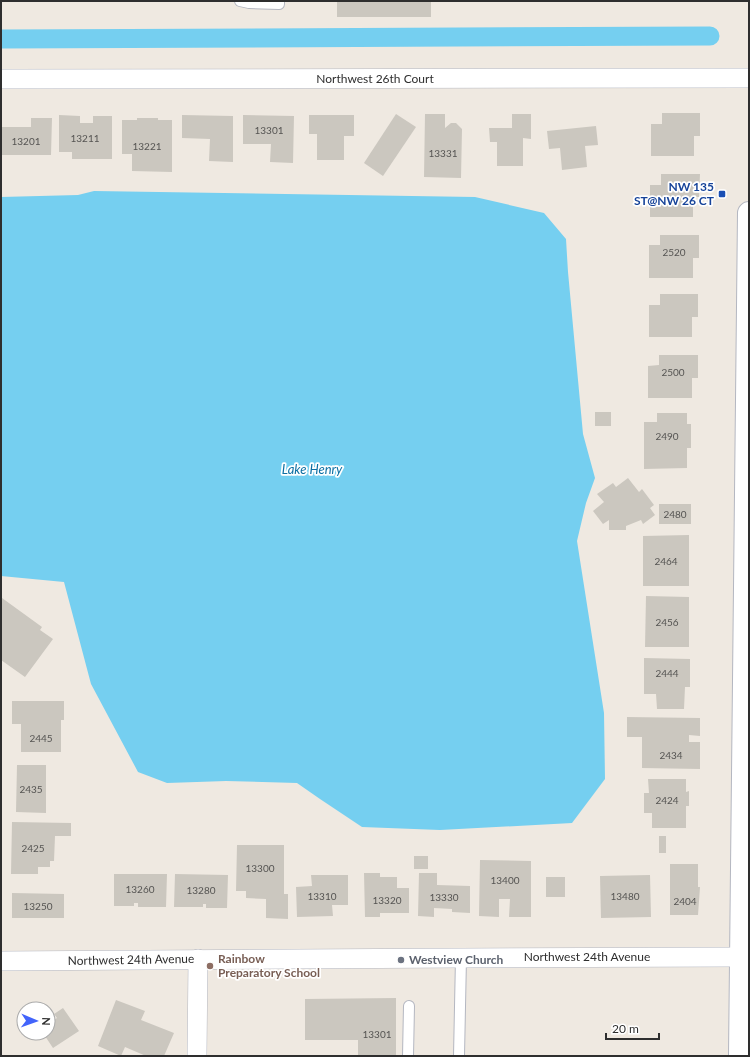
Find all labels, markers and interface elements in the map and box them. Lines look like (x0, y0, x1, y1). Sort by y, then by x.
street label: Northwest 26th Court (316, 71, 434, 86)
house number: 13301 (254, 124, 284, 136)
house number: 13211 (70, 132, 100, 144)
house number: 13201 (11, 135, 41, 147)
house number: 13221 (132, 140, 162, 152)
house number: 13331 (428, 147, 458, 159)
place label: NW 135 ST@NW 26 CT (634, 179, 715, 208)
marker: NW 135 ST@NW 26 CT (717, 189, 727, 199)
house number: 2520 (662, 246, 686, 258)
house number: 2500 (661, 366, 685, 378)
house number: 2490 (655, 430, 679, 442)
water label: Lake Henry (282, 461, 343, 477)
house number: 2480 (663, 508, 687, 520)
house number: 2464 (654, 555, 678, 567)
house number: 2456 (655, 616, 679, 628)
house number: 2444 (655, 667, 679, 679)
house number: 2445 (29, 732, 53, 744)
house number: 2434 (659, 749, 683, 761)
house number: 2435 (19, 783, 43, 795)
house number: 2424 (655, 794, 679, 806)
house number: 2425 (21, 842, 45, 854)
house number: 13300 (245, 862, 275, 874)
house number: 13400 (490, 874, 520, 886)
house number: 13260 (125, 883, 155, 895)
house number: 13280 (186, 884, 216, 896)
house number: 13310 (307, 890, 337, 902)
house number: 13480 (610, 890, 640, 902)
house number: 13330 (429, 891, 459, 903)
house number: 13320 (372, 894, 402, 906)
house number: 2404 (673, 895, 697, 907)
house number: 13250 (23, 900, 53, 912)
street label: Northwest 24th Avenue (524, 949, 650, 964)
street label: Northwest 24th Avenue (68, 951, 194, 968)
place label: Rainbow Preparatory School (218, 951, 320, 980)
place label: Westview Church (409, 952, 504, 967)
marker: Westview Church (396, 955, 406, 965)
marker: Rainbow Preparatory School (205, 961, 215, 971)
north arrow (16, 1001, 56, 1041)
scale bar (606, 1015, 659, 1041)
text: N (40, 1017, 53, 1026)
text: 20 m (612, 1021, 639, 1036)
house number: 13301 (362, 1028, 392, 1040)

